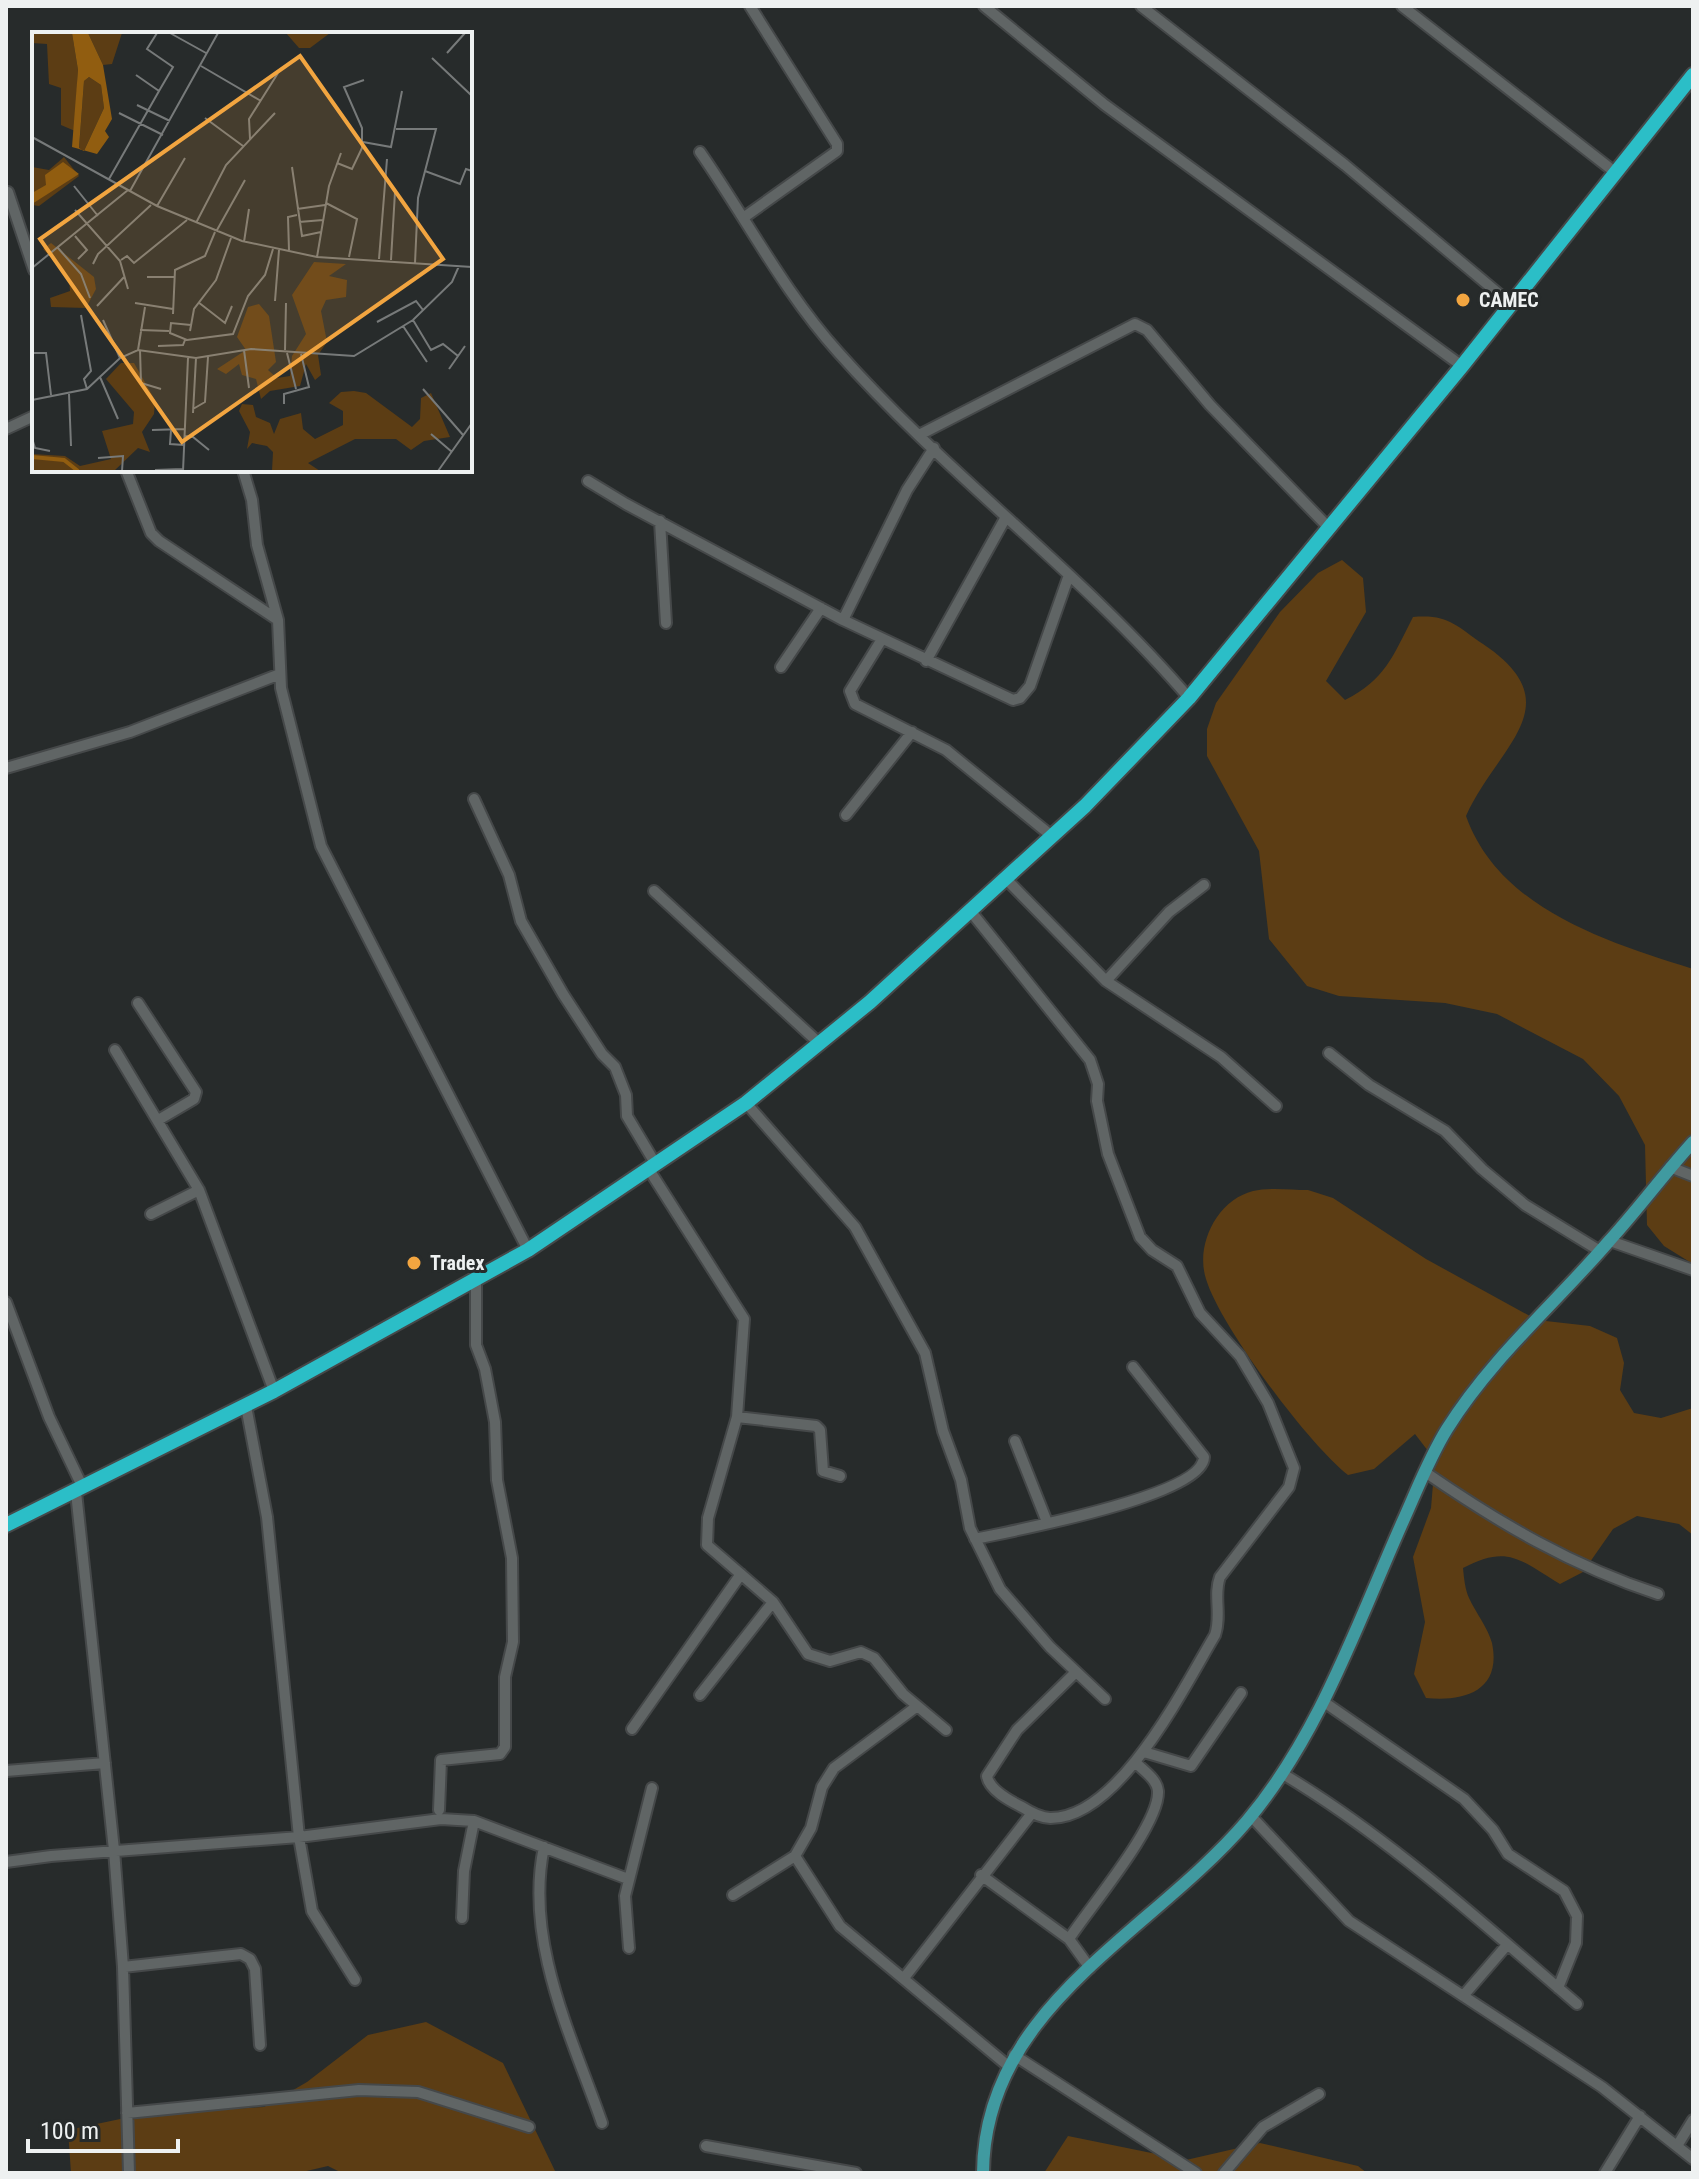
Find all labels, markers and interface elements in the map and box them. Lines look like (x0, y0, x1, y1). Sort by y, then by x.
inset map (32, 32, 472, 472)
place label: CAMEC (1479, 288, 1539, 312)
marker: CAMEC (1454, 291, 1472, 309)
place label: Tradex (430, 1251, 485, 1275)
marker: Tradex (405, 1254, 423, 1272)
scale bar (28, 2103, 178, 2153)
text: 100 m (40, 2117, 99, 2145)

